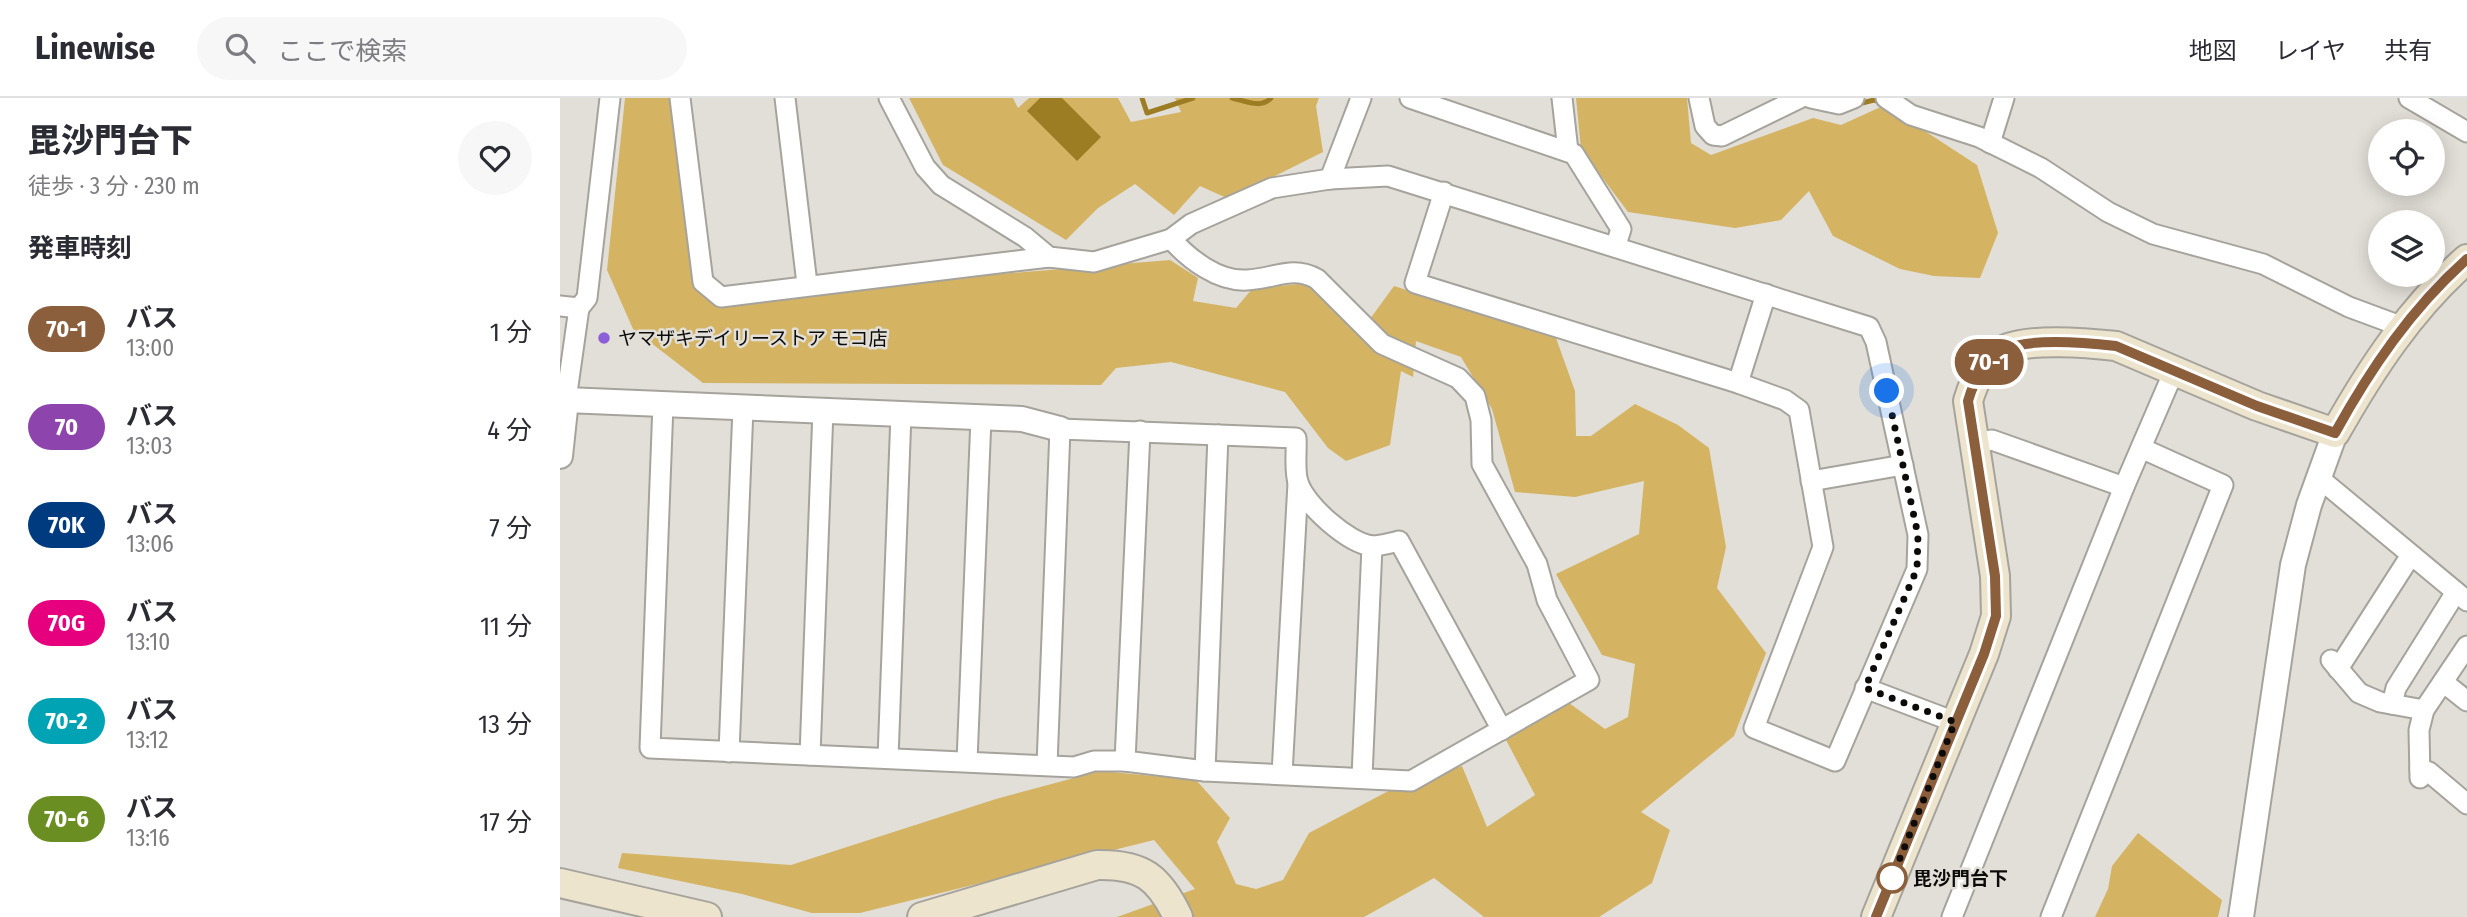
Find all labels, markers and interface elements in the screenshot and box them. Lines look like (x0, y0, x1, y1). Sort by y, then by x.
search box (197, 17, 687, 80)
text: Linewise (35, 28, 155, 68)
icon: search (221, 29, 259, 67)
text: ここで検索 (277, 36, 407, 67)
text: 地図 (2189, 37, 2237, 65)
text: レイヤ (2275, 37, 2346, 65)
text: 共有 (2384, 37, 2432, 65)
map controls (2368, 119, 2445, 287)
button: locate (2368, 119, 2445, 196)
text: 毘沙門台下 (28, 121, 193, 161)
button: heart (458, 121, 532, 195)
text: 徒歩 · 3 分 · 230 m (28, 172, 200, 200)
button: layers (2368, 210, 2445, 287)
text: 発車時刻 (28, 233, 132, 264)
text: バス (126, 303, 178, 334)
text: 70-1 (46, 315, 87, 343)
text: 1 分 (490, 317, 532, 348)
place label: ヤマザキデイリーストア モコ店 (618, 327, 888, 350)
marker: ヤマザキデイリーストア モコ店 (596, 330, 612, 346)
text: 13:00 (126, 334, 174, 362)
line badge: 70-1 (1940, 339, 2038, 385)
text: 70-1 (1969, 348, 2009, 376)
your location (1869, 373, 1904, 408)
text: バス (126, 401, 178, 432)
text: 70 (55, 413, 78, 441)
text: 4 分 (487, 415, 532, 446)
text: 13:03 (126, 432, 172, 460)
text: バス (126, 499, 178, 530)
text: 70K (48, 511, 85, 539)
text: 7 分 (489, 513, 532, 544)
text: 13:06 (126, 530, 174, 558)
text: バス (126, 597, 178, 628)
text: 70G (48, 609, 85, 637)
text: 11 分 (480, 611, 532, 642)
text: 13:10 (126, 628, 170, 656)
text: バス (126, 695, 178, 726)
text: 70-2 (45, 707, 88, 735)
text: 13 分 (478, 709, 532, 740)
text: 13:12 (126, 726, 168, 754)
text: バス (126, 793, 178, 824)
text: 70-6 (44, 805, 89, 833)
text: 17 分 (479, 807, 532, 838)
text: 13:16 (126, 824, 170, 852)
marker: 毘沙門台下 (1877, 863, 1907, 893)
place label: 毘沙門台下 (1913, 867, 2008, 890)

